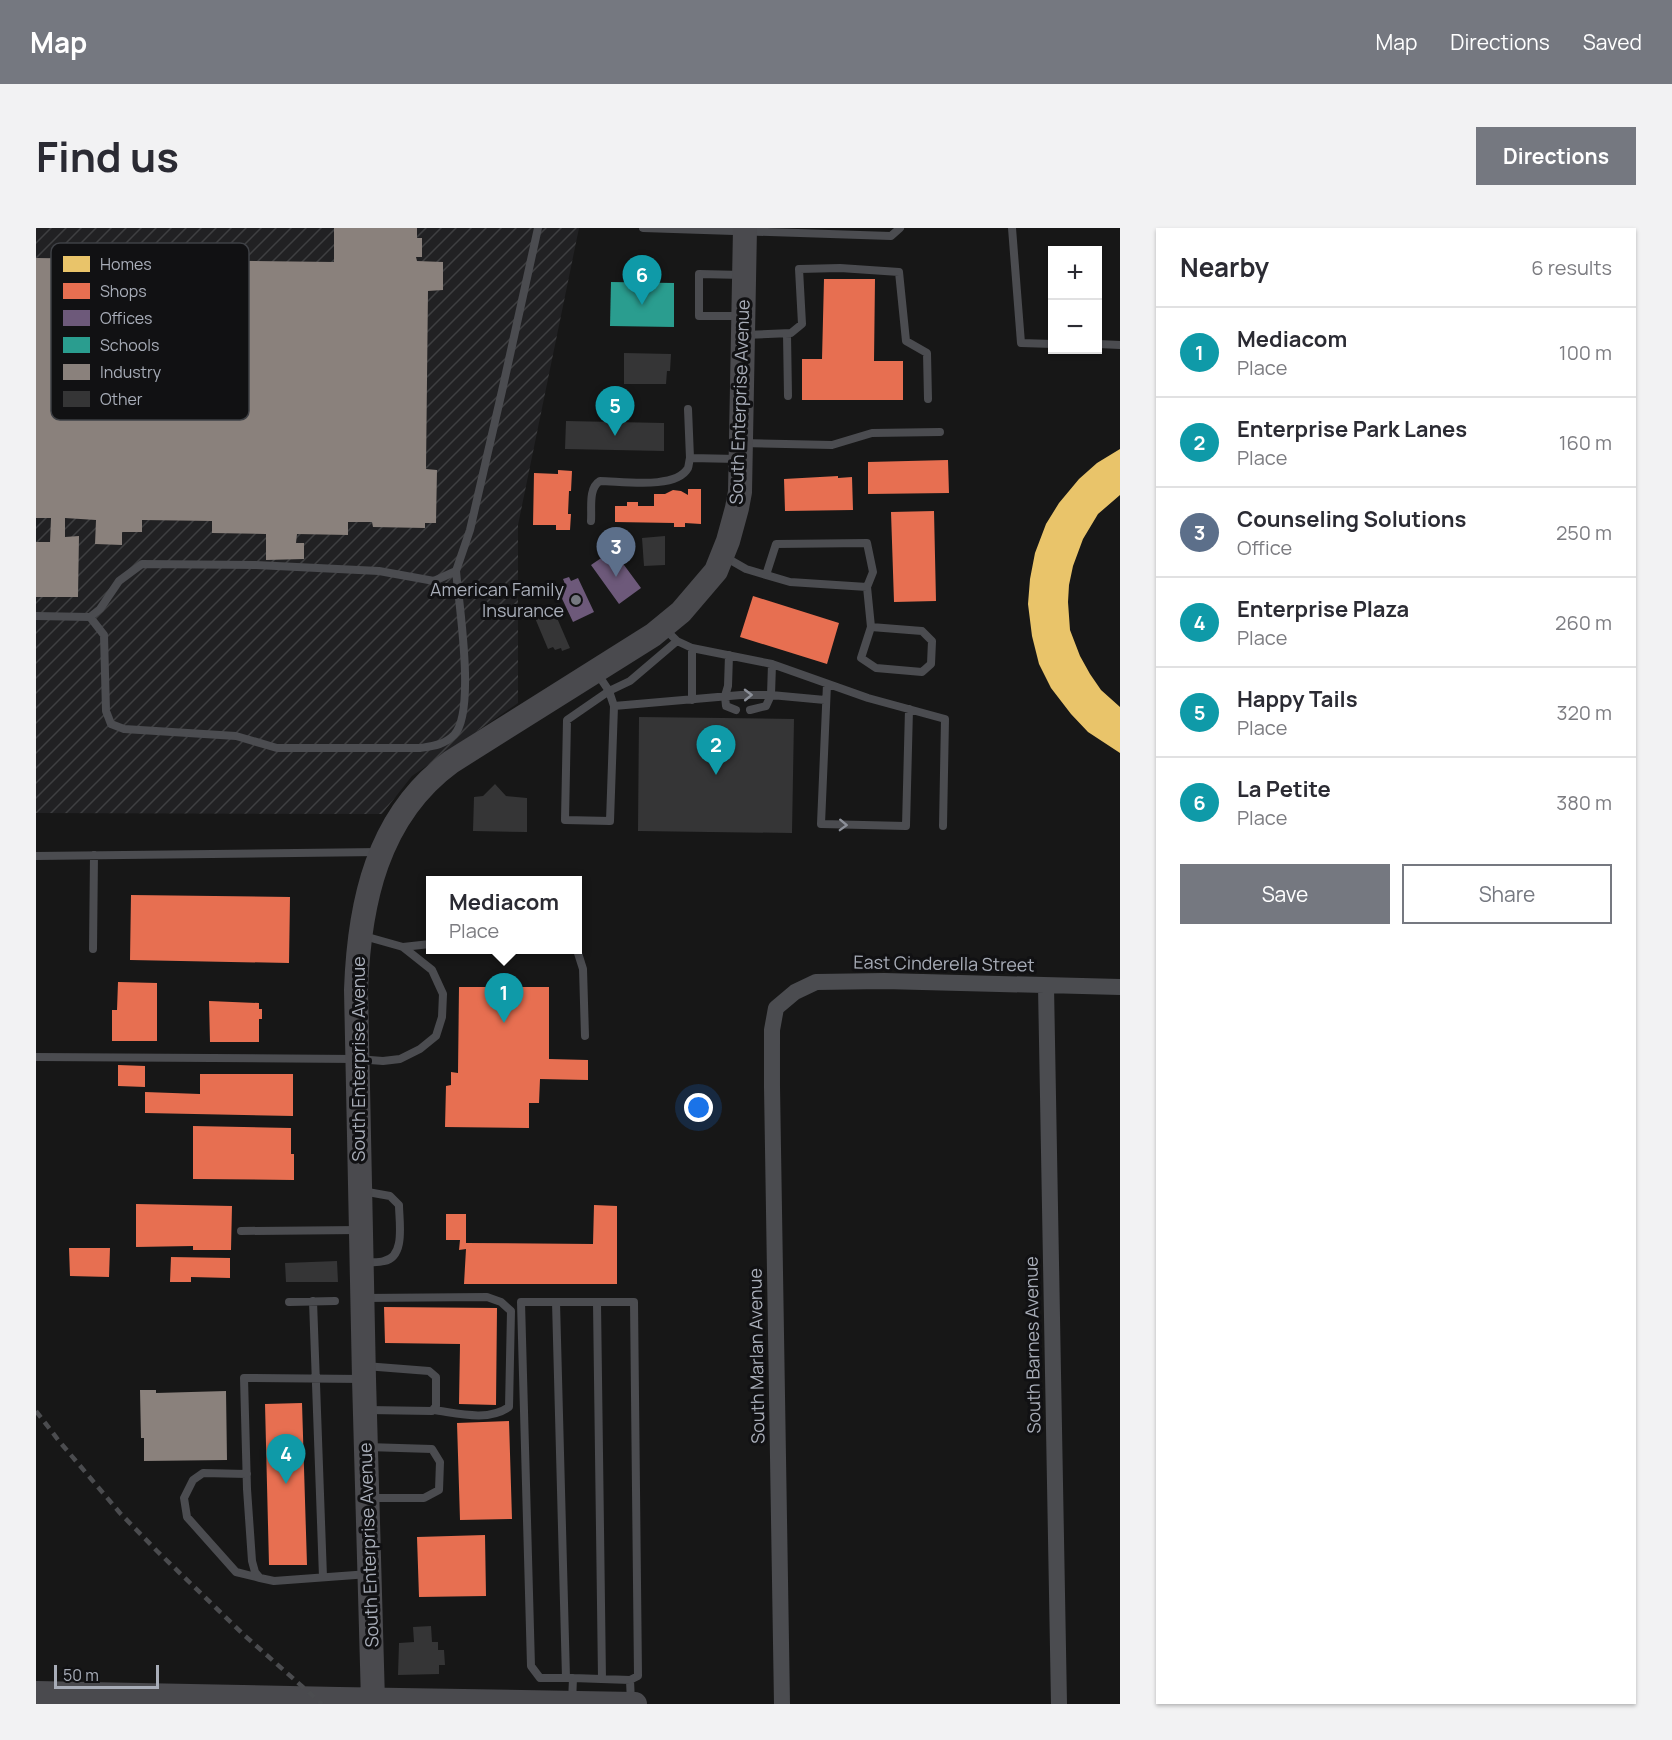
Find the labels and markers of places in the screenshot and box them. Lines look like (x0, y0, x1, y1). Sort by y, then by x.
pin: 6 (622, 256, 662, 305)
pin: 5 (596, 386, 634, 436)
pin: 3 (596, 528, 636, 577)
place label: American Family Insurance (430, 577, 564, 622)
marker: American Family Insurance (569, 593, 583, 607)
pin: 2 (696, 726, 736, 775)
pin: 1 (484, 974, 524, 1023)
pin: 4 (266, 1434, 306, 1484)

